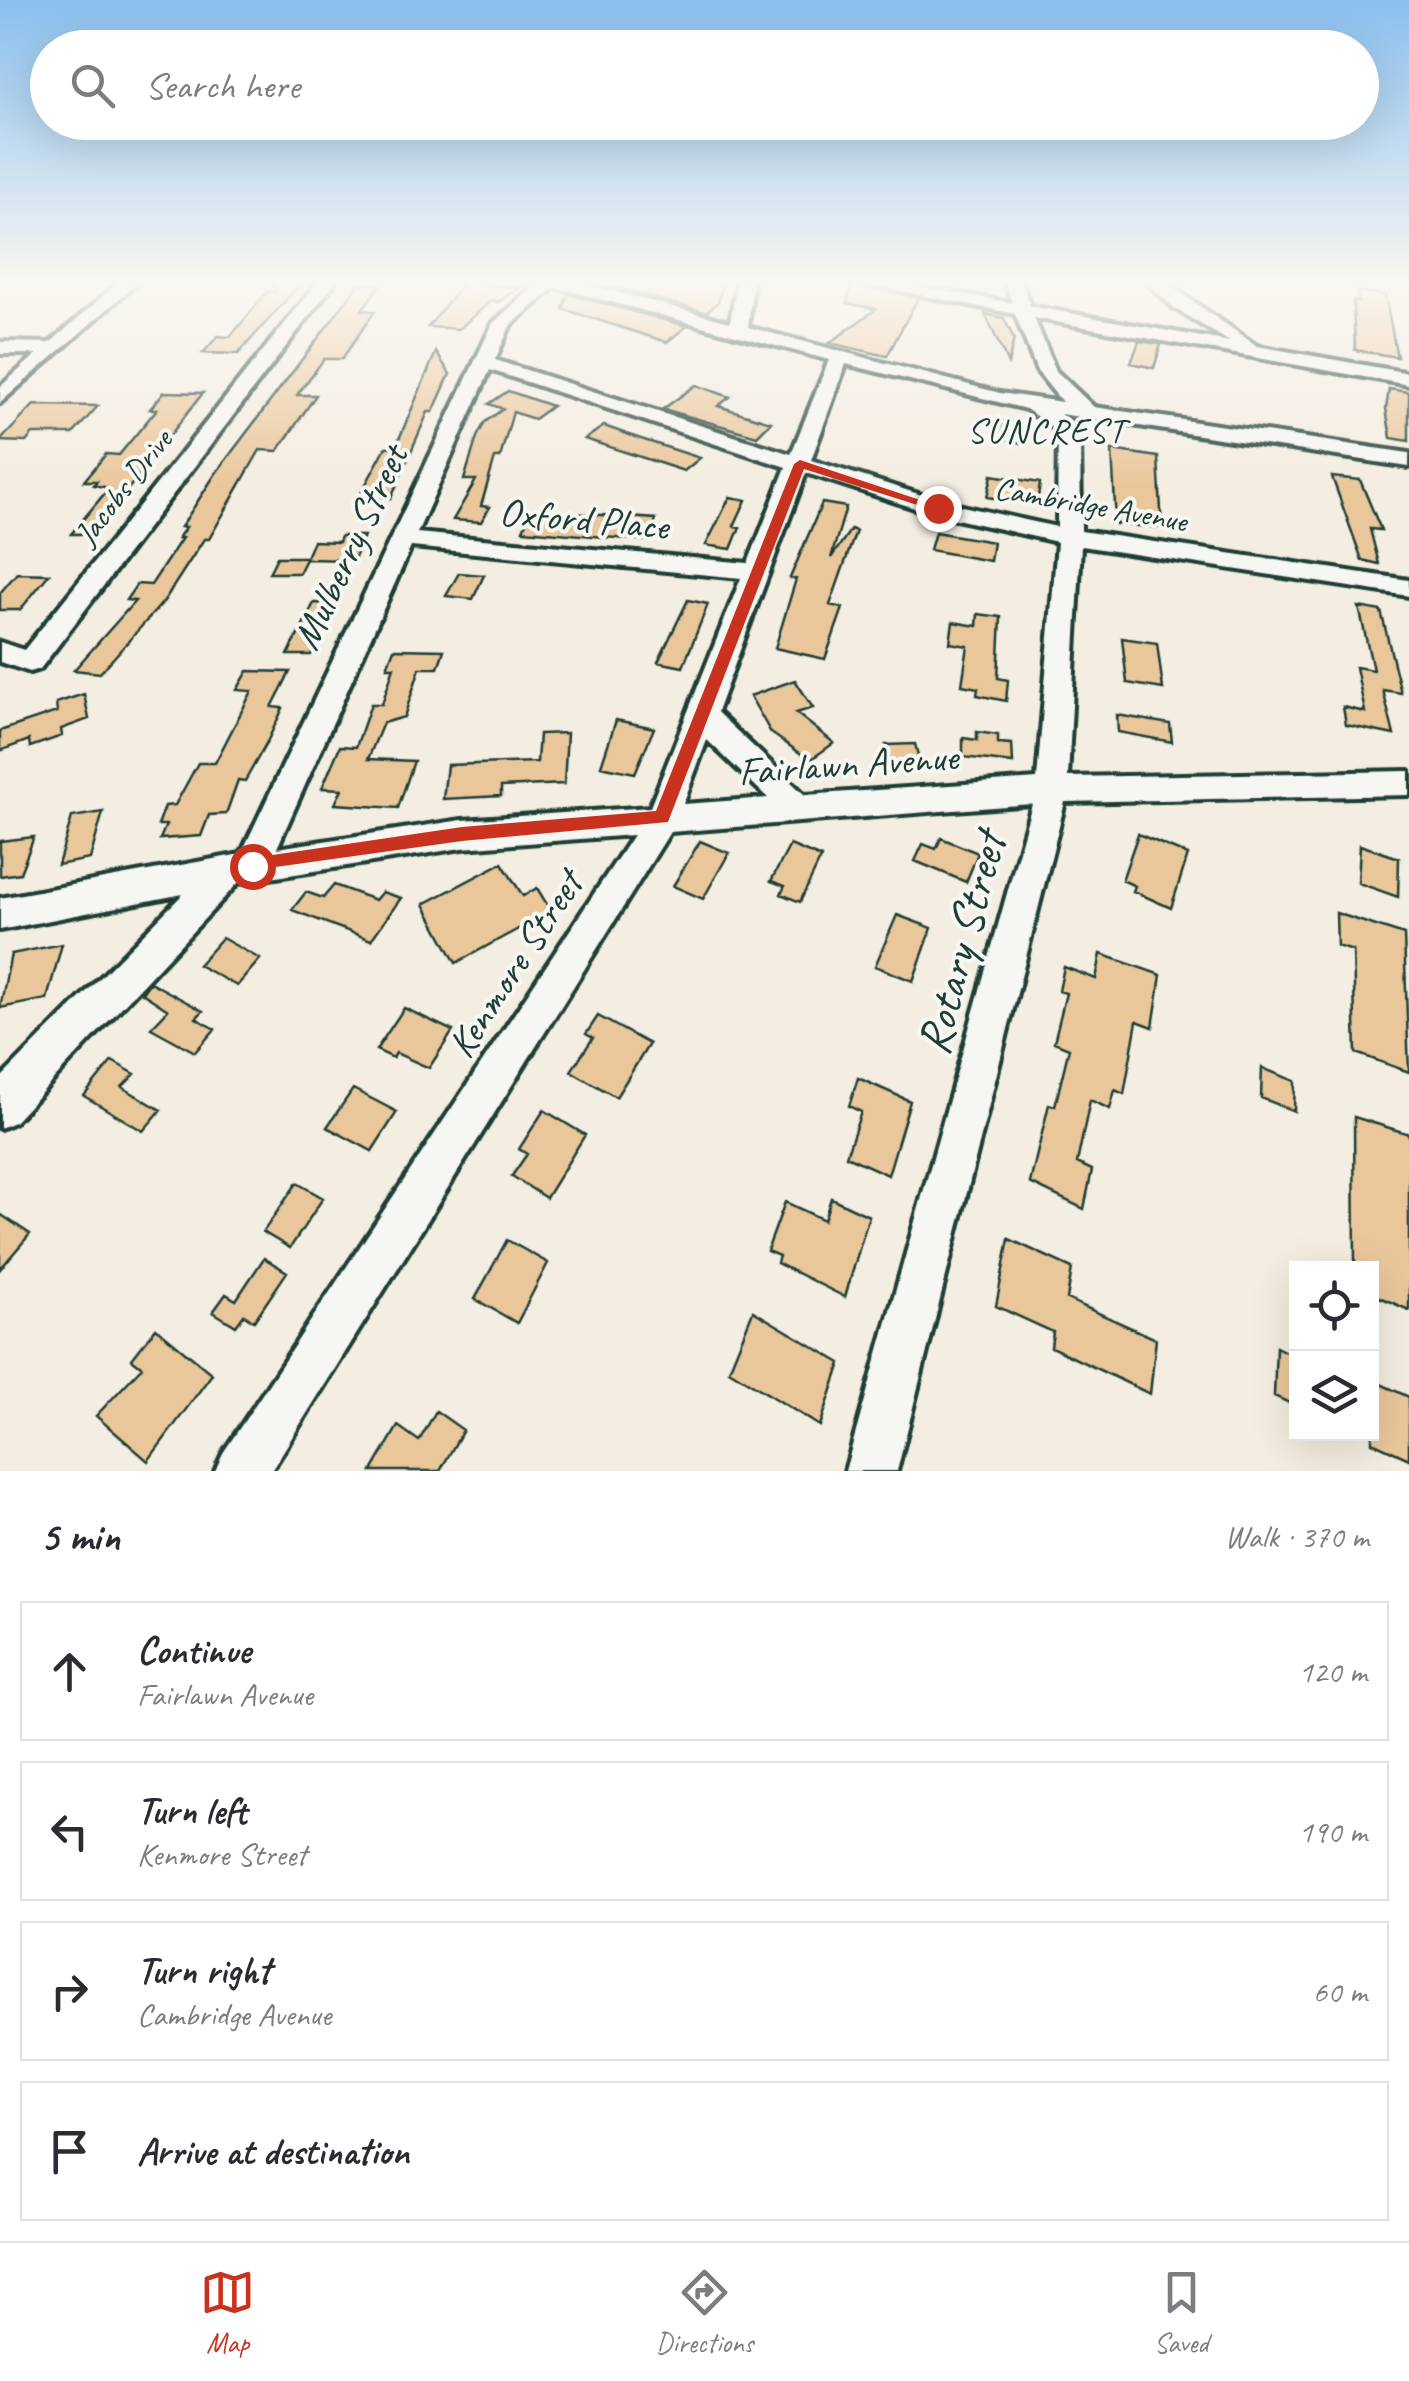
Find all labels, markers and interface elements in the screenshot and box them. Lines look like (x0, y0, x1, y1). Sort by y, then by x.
search box (30, 30, 1379, 140)
icon: search (65, 58, 120, 113)
text: Search here (145, 62, 300, 109)
district label: SUNCREST (967, 408, 1131, 453)
street label: Jacobs Drive (64, 419, 183, 555)
street label: Mulberry Street (281, 434, 420, 657)
street label: Cambridge Avenue (992, 467, 1193, 542)
route end (916, 486, 962, 532)
street label: Oxford Place (497, 487, 674, 552)
street label: Fairlawn Avenue (737, 731, 963, 797)
street label: Rotary Street (903, 820, 1021, 1061)
route start (230, 844, 276, 890)
street label: Kenmore Street (436, 857, 597, 1067)
map controls (1289, 1261, 1379, 1441)
button: locate (1289, 1261, 1379, 1351)
button: layers (1289, 1351, 1379, 1441)
text: 5 min (40, 1510, 120, 1563)
text: Walk · 370 m (1225, 1516, 1369, 1557)
text: Continue (137, 1627, 251, 1674)
icon: ahead (42, 1644, 97, 1699)
text: 120 m (1298, 1651, 1367, 1692)
text: Fairlawn Avenue (137, 1674, 313, 1715)
text: Turn left (137, 1787, 247, 1834)
icon: left (42, 1804, 97, 1859)
text: 190 m (1298, 1811, 1367, 1852)
text: Kenmore Street (137, 1834, 307, 1875)
text: Turn right (137, 1947, 271, 1994)
icon: right (42, 1964, 97, 2019)
text: 60 m (1313, 1971, 1367, 2012)
text: Cambridge Avenue (137, 1994, 331, 2035)
icon: arrive (42, 2124, 97, 2179)
text: Arrive at destination (137, 2128, 409, 2175)
tab: Map (200, 2265, 255, 2360)
tab: Directions (656, 2265, 753, 2360)
tab: Saved (1154, 2265, 1209, 2360)

